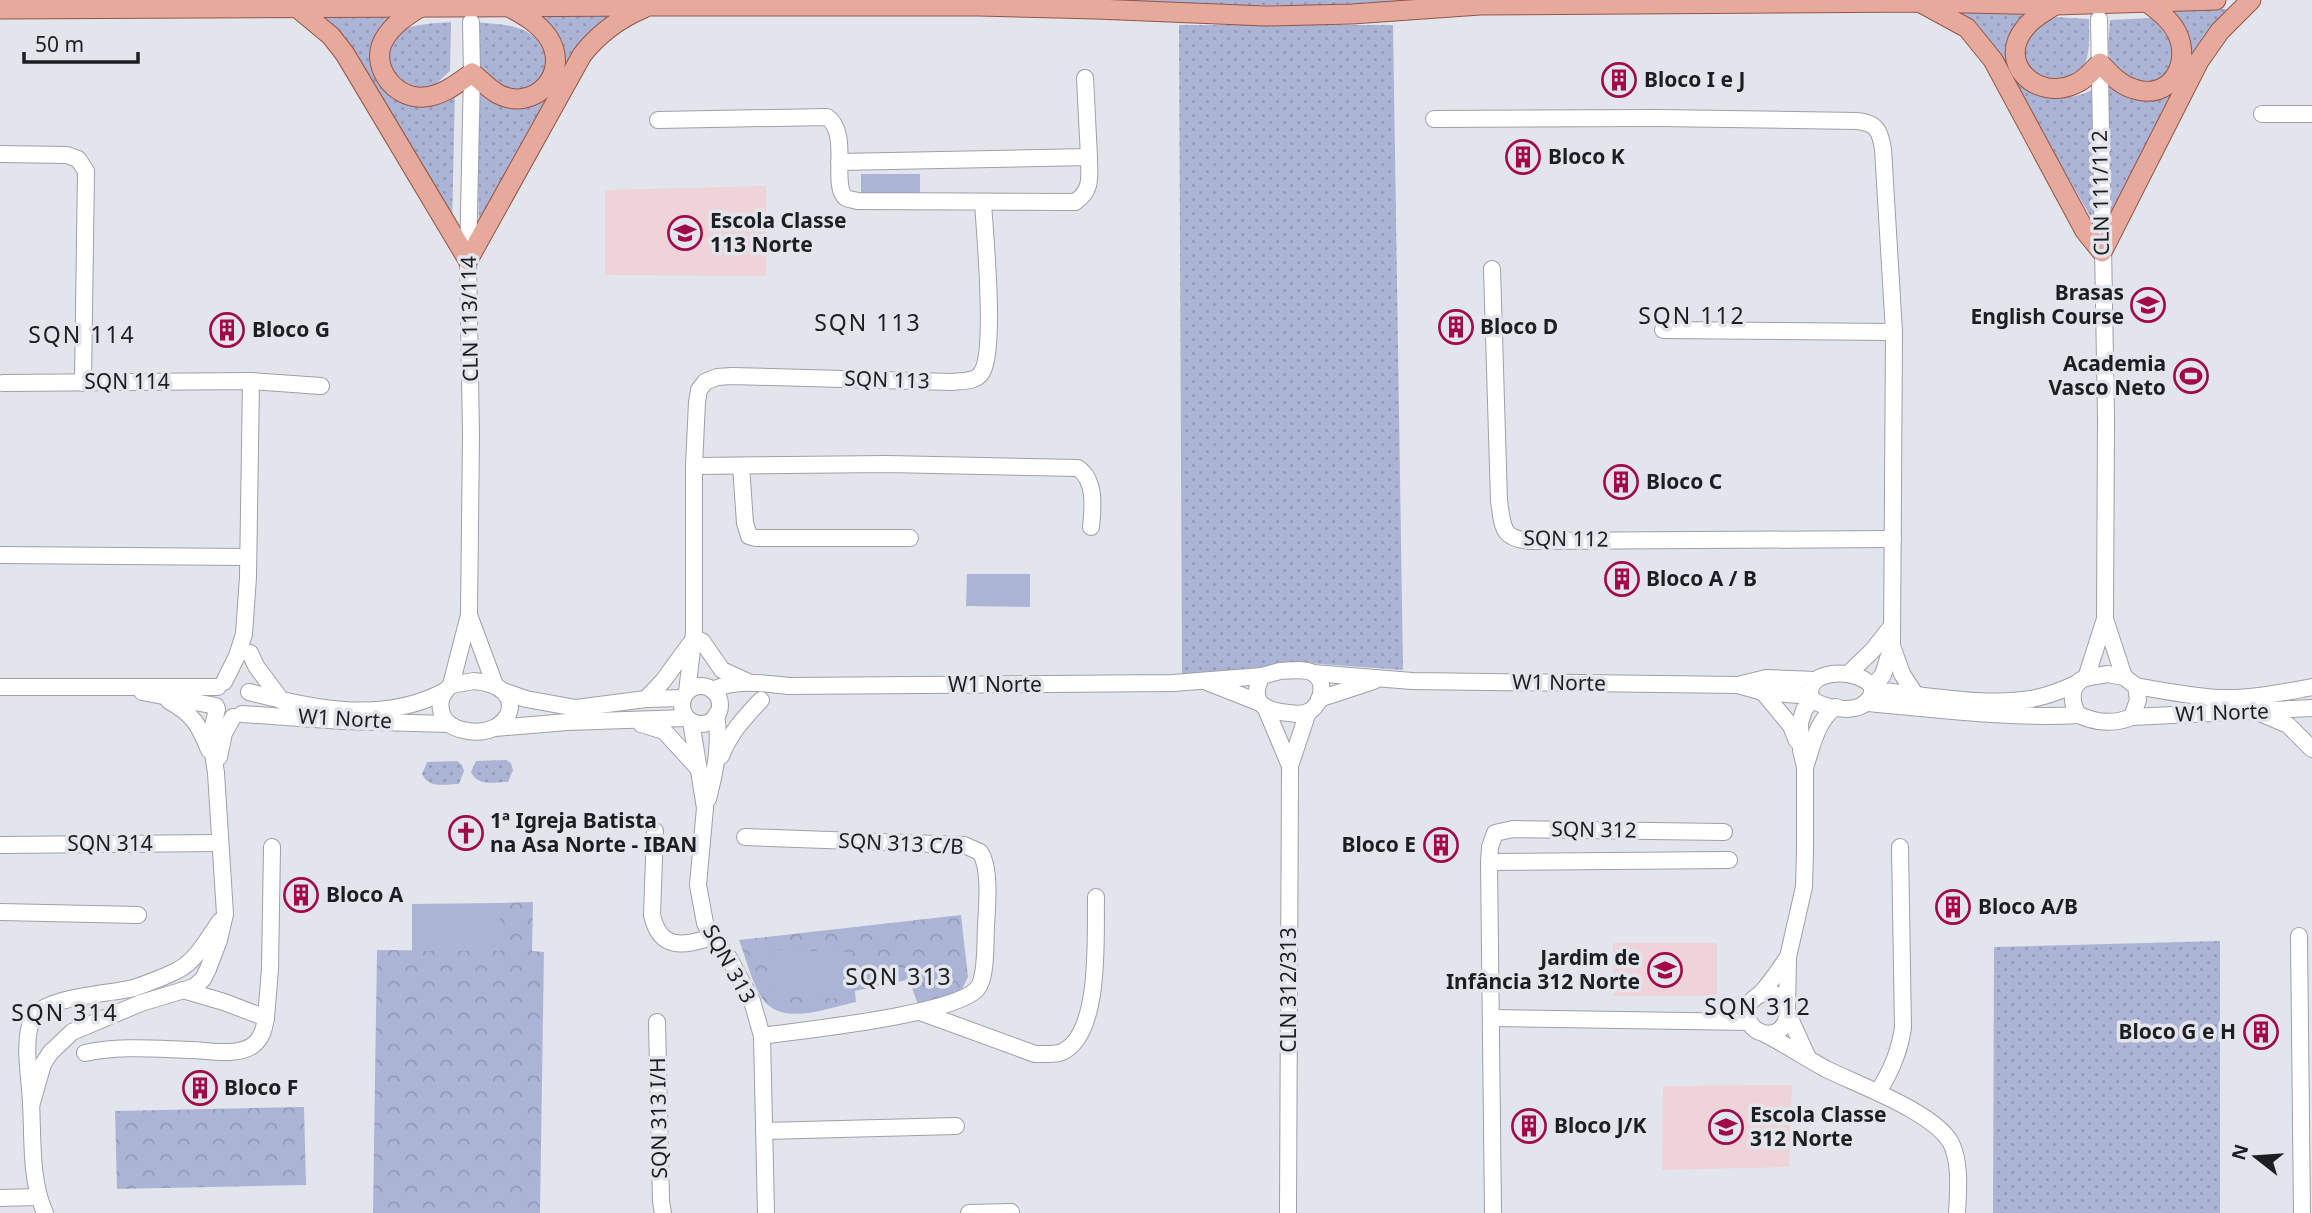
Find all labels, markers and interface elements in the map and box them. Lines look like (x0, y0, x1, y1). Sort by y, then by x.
scale bar (24, 21, 138, 65)
text: 50 m (35, 30, 84, 58)
building icon: Bloco I e J (1600, 61, 1638, 99)
place label: Bloco I e J (1644, 65, 1745, 93)
street label: CLN 111/112 (2085, 130, 2115, 256)
building icon: Bloco K (1504, 138, 1542, 176)
place label: Bloco K (1548, 142, 1625, 170)
place label: Escola Classe 113 Norte (710, 206, 847, 258)
school or university icon: Escola Classe 113 Norte (666, 214, 704, 252)
street label: CLN 113/114 (454, 256, 484, 382)
place label: Brasas English Course (1970, 278, 2124, 330)
school or university icon: Brasas English Course (2129, 286, 2167, 324)
district label: SQN 112 (1638, 299, 1746, 331)
district label: SQN 113 (814, 306, 922, 338)
building icon: Bloco D (1437, 308, 1475, 346)
building icon: Bloco G (208, 311, 246, 349)
place label: Bloco D (1480, 312, 1558, 340)
place label: Bloco G (252, 315, 330, 343)
district label: SQN 114 (28, 318, 136, 350)
place label: Academia Vasco Neto (2048, 349, 2166, 401)
sports icon: Academia Vasco Neto (2172, 357, 2210, 395)
street label: SQN 113 (844, 364, 930, 394)
street label: SQN 114 (84, 367, 170, 395)
building icon: Bloco C (1602, 463, 1640, 501)
place label: Bloco C (1646, 467, 1722, 495)
street label: SQN 112 (1523, 523, 1609, 553)
building icon: Bloco A / B (1603, 560, 1641, 598)
place label: Bloco A / B (1646, 564, 1757, 592)
street label: W1 Norte (1512, 667, 1606, 697)
street label: W1 Norte (948, 670, 1042, 698)
street label: W1 Norte (2175, 696, 2269, 728)
street label: W1 Norte (298, 702, 393, 734)
place label: 1ª Igreja Batista na Asa Norte - IBAN (490, 806, 697, 858)
church icon: 1ª Igreja Batista na Asa Norte - IBAN (447, 814, 485, 852)
street label: SQN 312 (1551, 814, 1637, 844)
street label: SQN 313 C/B (838, 826, 964, 860)
building icon: Bloco E (1422, 826, 1460, 864)
street label: SQN 314 (67, 829, 153, 857)
place label: Bloco E (1341, 830, 1416, 858)
building icon: Bloco A (282, 876, 320, 914)
place label: Bloco A (326, 880, 404, 908)
building icon: Bloco A/B (1934, 888, 1972, 926)
place label: Bloco A/B (1978, 892, 2078, 920)
street label: SQN 313 (697, 919, 763, 1008)
street label: CLN 312/313 (1274, 927, 1302, 1053)
place label: Jardim de Infância 312 Norte (1446, 943, 1640, 995)
school or university icon: Jardim de Infância 312 Norte (1646, 951, 1684, 989)
district label: SQN 313 (845, 960, 953, 992)
district label: SQN 312 (1704, 990, 1812, 1022)
district label: SQN 314 (11, 996, 119, 1028)
building icon: Bloco G e H (2242, 1013, 2280, 1051)
place label: Bloco G e H (2119, 1017, 2236, 1045)
street label: SQN 313 I/H (643, 1057, 673, 1179)
building icon: Bloco F (181, 1069, 219, 1107)
place label: Bloco F (224, 1073, 298, 1101)
place label: Escola Classe 312 Norte (1750, 1100, 1887, 1152)
building icon: Bloco J/K (1510, 1107, 1548, 1145)
school or university icon: Escola Classe 312 Norte (1707, 1108, 1745, 1146)
place label: Bloco J/K (1554, 1111, 1646, 1139)
north arrow (2221, 1122, 2291, 1192)
text: N (2225, 1141, 2254, 1163)

